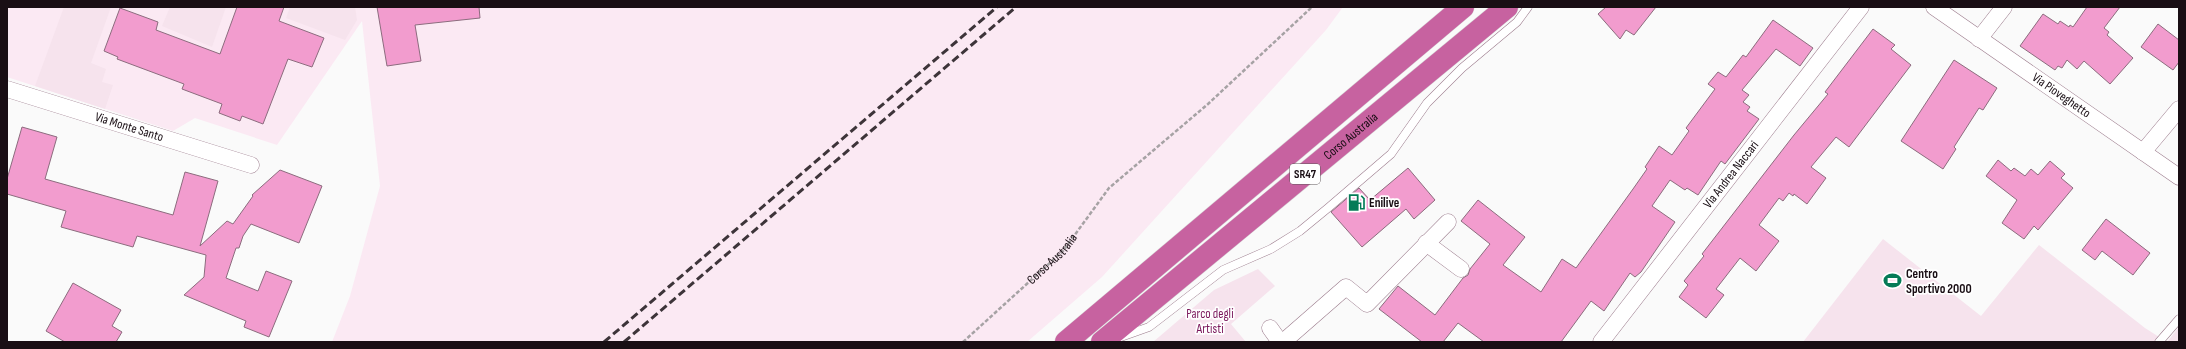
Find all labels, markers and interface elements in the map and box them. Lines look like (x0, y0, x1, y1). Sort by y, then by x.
street label: Via Pioveghetto (2029, 69, 2094, 121)
street label: Via Monte Santo (93, 109, 165, 145)
street label: Corso Australia (1320, 109, 1381, 163)
street label: Via Andrea Naccari (1700, 138, 1762, 211)
road number: SR47 (1290, 164, 1320, 184)
fuel station icon: Enilive (1346, 193, 1366, 213)
place label: Enilive (1369, 195, 1400, 211)
street label: Corso Australia (1024, 230, 1081, 288)
place label: Centro Sportivo 2000 (1906, 266, 1972, 297)
sports icon: Centro Sportivo 2000 (1883, 271, 1903, 291)
park label: Parco degli Artisti (1186, 306, 1234, 337)

